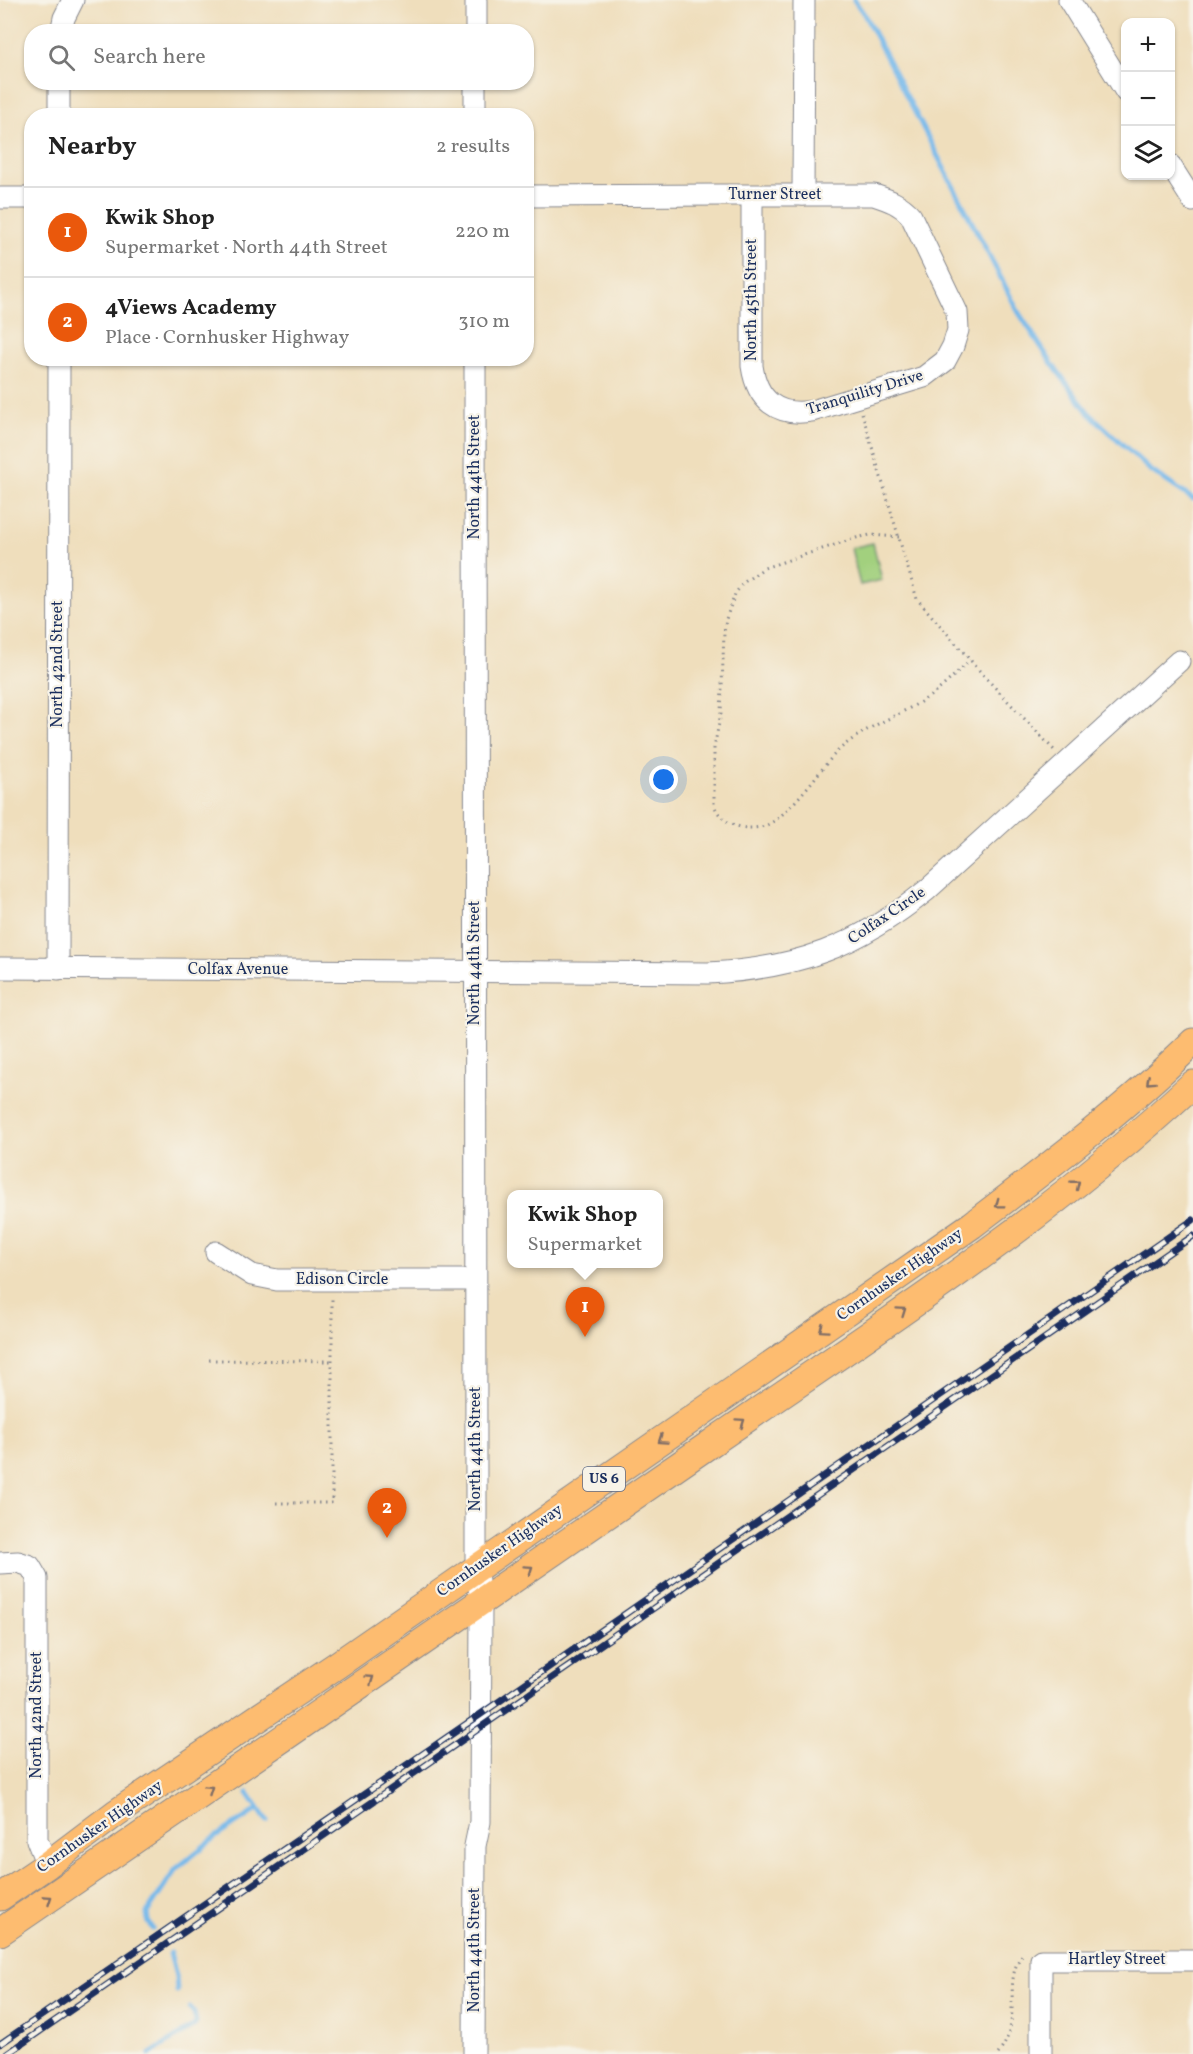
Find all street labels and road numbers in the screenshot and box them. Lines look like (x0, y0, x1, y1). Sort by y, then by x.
street label: Turner Street (728, 184, 822, 206)
street label: North 45th Street (741, 238, 763, 361)
street label: Tranquility Drive (804, 365, 926, 421)
street label: North 44th Street (464, 414, 486, 539)
street label: North 42nd Street (47, 600, 69, 728)
street label: Colfax Circle (844, 882, 930, 950)
street label: North 44th Street (464, 900, 486, 1025)
street label: Colfax Avenue (188, 959, 288, 981)
street label: Cornhusker Highway (833, 1223, 968, 1327)
street label: Edison Circle (296, 1269, 388, 1291)
street label: North 44th Street (465, 1386, 487, 1511)
road number: US 6 (583, 1467, 625, 1491)
street label: Cornhusker Highway (433, 1499, 568, 1603)
street label: North 42nd Street (26, 1651, 48, 1779)
street label: Cornhusker Highway (33, 1775, 168, 1879)
street label: North 44th Street (464, 1887, 486, 2012)
street label: Hartley Street (1068, 1949, 1166, 1971)

